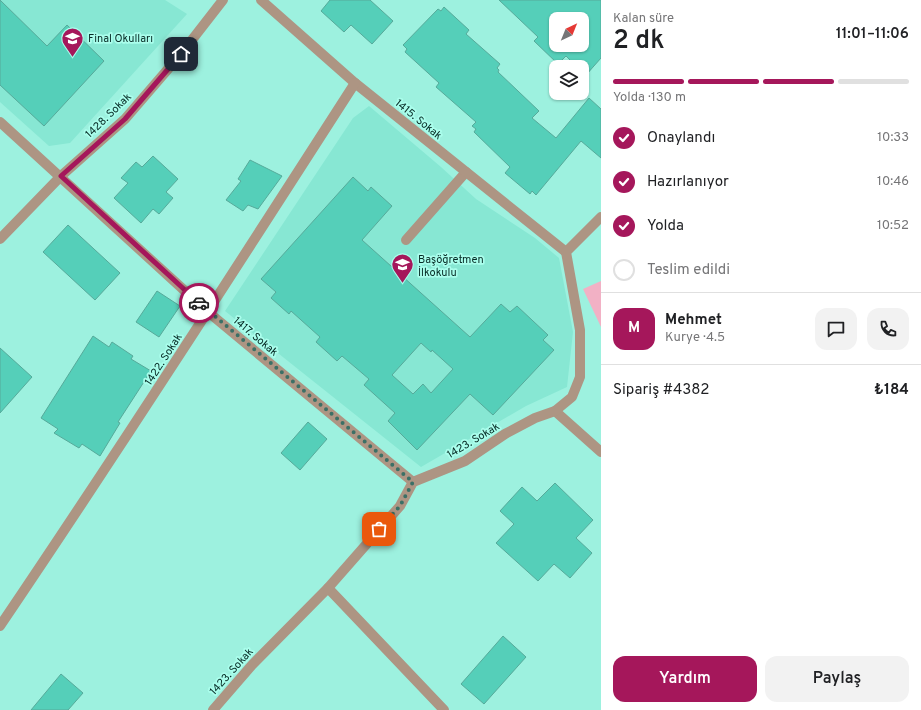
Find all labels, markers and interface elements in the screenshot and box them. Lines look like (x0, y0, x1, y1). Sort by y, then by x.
text: Kalan süre (613, 11, 674, 27)
north arrow (549, 12, 589, 52)
map controls (549, 12, 589, 100)
school or university icon: Final Okulları (60, 25, 86, 58)
text: 2 dk (613, 25, 664, 58)
text: 11:01–11:06 (836, 25, 909, 44)
place label: Final Okulları (88, 32, 153, 46)
pin (164, 37, 198, 71)
icon: home (170, 43, 192, 65)
button: layers (549, 60, 589, 100)
street label: 1428. Sokak (83, 90, 135, 141)
text: Yolda · 130 m (613, 90, 686, 106)
street label: 1415. Sokak (392, 97, 445, 143)
icon: check (613, 127, 635, 149)
text: Onaylandı (647, 129, 715, 148)
text: 10:33 (877, 130, 909, 146)
icon: check (613, 171, 635, 193)
text: Hazırlanıyor (647, 173, 729, 192)
text: 10:46 (877, 174, 909, 190)
icon: check (613, 215, 635, 237)
text: Yolda (647, 217, 684, 236)
text: 10:52 (877, 218, 909, 234)
school or university icon: Başöğretmen İlkokulu (390, 252, 416, 285)
place label: Başöğretmen İlkokulu (418, 253, 484, 280)
text: Teslim edildi (647, 261, 730, 280)
courier (179, 283, 219, 323)
icon: car (188, 292, 210, 314)
button: chat (815, 308, 857, 350)
button: phone (867, 308, 909, 350)
text: Mehmet (665, 311, 722, 330)
street label: 1417. Sokak (230, 314, 281, 360)
text: M (628, 319, 640, 338)
text: Kurye · 4.5 (665, 330, 725, 346)
street label: 1422. Sokak (142, 331, 186, 388)
text: Sipariş #4382 (613, 381, 709, 400)
text: ₺184 (874, 381, 909, 400)
street label: 1423. Sokak (445, 420, 502, 462)
pin (362, 512, 396, 546)
icon: bag (368, 518, 390, 540)
street label: 1423. Sokak (207, 645, 257, 698)
button: Yardım (613, 656, 757, 702)
button: Paylaş (765, 656, 909, 702)

